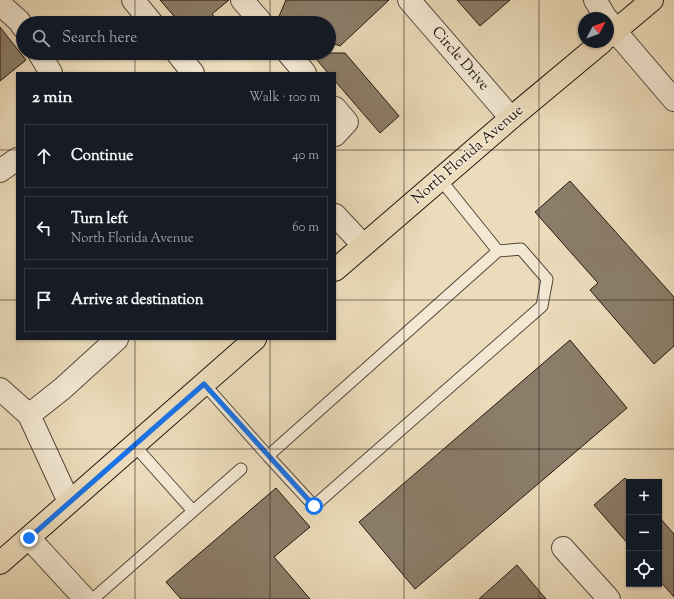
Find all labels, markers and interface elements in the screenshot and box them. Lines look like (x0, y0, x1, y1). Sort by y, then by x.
north arrow (578, 12, 614, 48)
search box (16, 16, 336, 60)
street label: Circle Drive (426, 22, 494, 96)
icon: search (30, 27, 52, 49)
text: Search here (62, 28, 137, 49)
text: 2 min (32, 86, 73, 110)
text: Walk · 100 m (249, 89, 320, 107)
street label: North Florida Avenue (408, 101, 528, 209)
icon: ahead (33, 145, 55, 167)
text: Continue (71, 146, 133, 167)
text: 40 m (292, 147, 319, 165)
text: Turn left (71, 209, 128, 230)
icon: left (33, 217, 55, 239)
text: 60 m (292, 219, 319, 237)
text: North Florida Avenue (71, 230, 194, 248)
icon: arrive (33, 289, 55, 311)
text: Arrive at destination (71, 290, 204, 311)
map controls (626, 479, 662, 587)
button: + (626, 479, 662, 515)
route start (305, 497, 323, 515)
button: − (626, 515, 662, 551)
route end (20, 529, 38, 547)
button: locate (626, 551, 662, 587)

